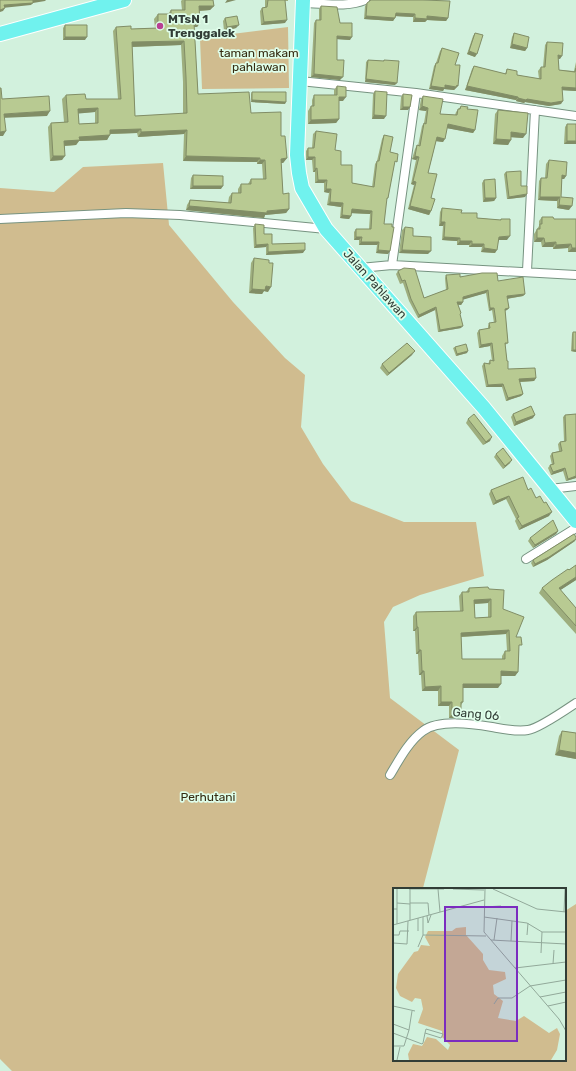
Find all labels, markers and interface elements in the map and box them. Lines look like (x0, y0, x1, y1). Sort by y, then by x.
place label: MTsN 1 Trenggalek (168, 12, 235, 40)
marker: MTsN 1 Trenggalek (155, 21, 165, 31)
park label: taman makam pahlawan (219, 46, 299, 74)
street label: Jalan Pahlawan (340, 247, 410, 321)
street label: Gang 06 (452, 705, 500, 723)
park label: Perhutani (181, 790, 236, 804)
inset map (393, 888, 566, 1061)

